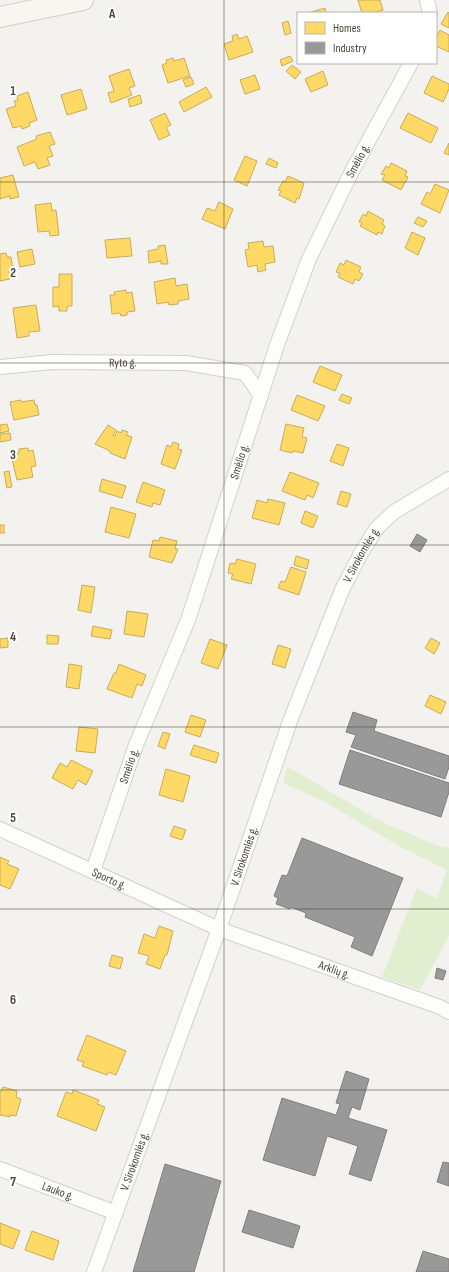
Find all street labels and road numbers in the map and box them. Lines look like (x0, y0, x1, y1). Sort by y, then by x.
street label: Smėlio g. (343, 141, 373, 180)
street label: Ryto g. (109, 355, 137, 371)
street label: Smėlio g. (227, 442, 252, 481)
street label: V. Sirokomlės g. (340, 523, 382, 585)
street label: Smėlio g. (116, 746, 142, 786)
street label: V. Sirokomlės g. (227, 825, 261, 888)
street label: Sporto g. (89, 865, 129, 894)
street label: Arklių g. (316, 957, 352, 983)
street label: V. Sirokomlės g. (117, 1130, 152, 1193)
street label: Lauko g. (40, 1179, 76, 1204)

